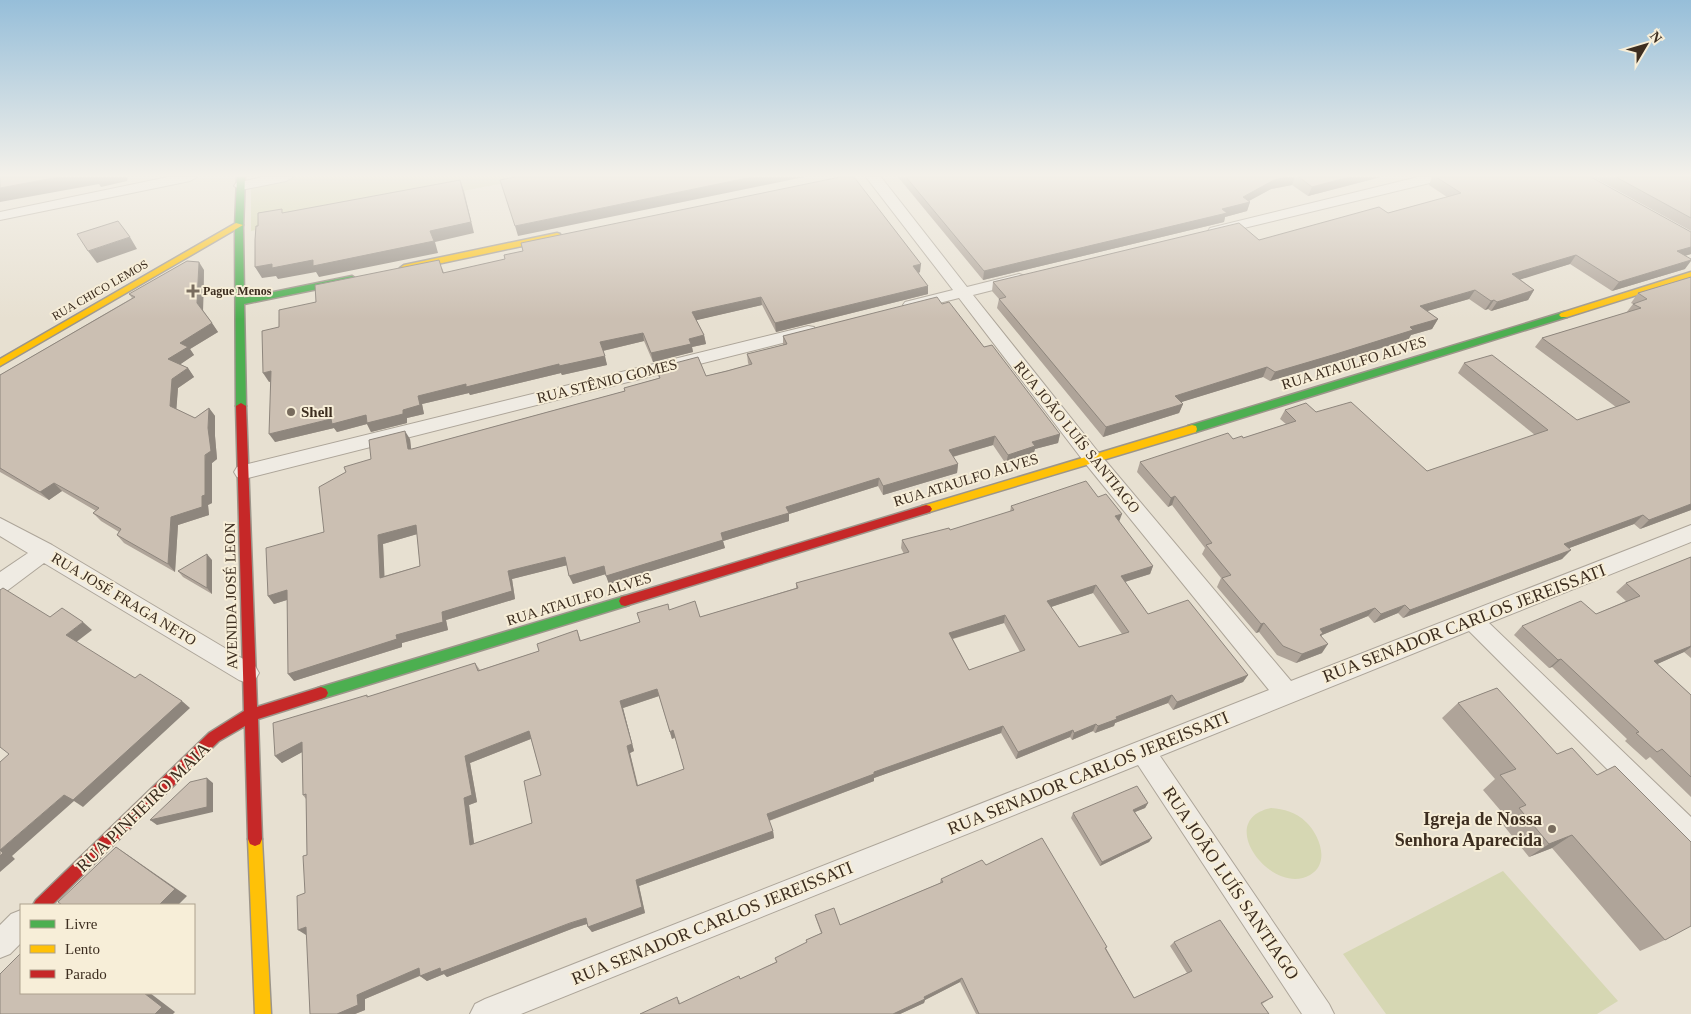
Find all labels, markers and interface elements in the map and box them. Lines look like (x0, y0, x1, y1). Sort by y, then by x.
north arrow (1621, 20, 1671, 70)
text: N (1647, 29, 1665, 46)
street label: RUA CHICO LEMOS (49, 257, 151, 323)
place label: Pague Menos (203, 284, 272, 298)
marker: Pague Menos (187, 285, 199, 297)
street label: RUA ATAULFO ALVES (1280, 333, 1428, 393)
street label: RUA STÊNIO GOMES (535, 356, 679, 406)
street label: RUA JOÃO LUÍS SANTIAGO (1011, 358, 1143, 516)
place label: Shell (301, 404, 333, 420)
marker: Shell (285, 406, 297, 418)
street label: RUA ATAULFO ALVES (892, 450, 1040, 510)
street label: AVENIDA JOSÉ LEON (222, 522, 240, 670)
street label: RUA JOSÉ FRAGA NETO (49, 549, 199, 649)
street label: RUA SENADOR CARLOS JEREISSATI (1320, 560, 1608, 686)
street label: RUA ATAULFO ALVES (505, 569, 653, 629)
street label: RUA SENADOR CARLOS JEREISSATI (944, 707, 1232, 839)
street label: RUA PINHEIRO MAIA (72, 738, 214, 876)
street label: RUA JOÃO LUÍS SANTIAGO (1159, 782, 1304, 983)
place label: Igreja de Nossa Senhora Aparecida (1395, 809, 1542, 850)
marker: Igreja de Nossa Senhora Aparecida (1546, 823, 1558, 835)
street label: RUA SENADOR CARLOS JEREISSATI (568, 857, 856, 989)
legend (20, 904, 195, 994)
text: Livre (65, 916, 98, 932)
text: Lento (65, 941, 100, 957)
text: Parado (65, 966, 107, 982)

